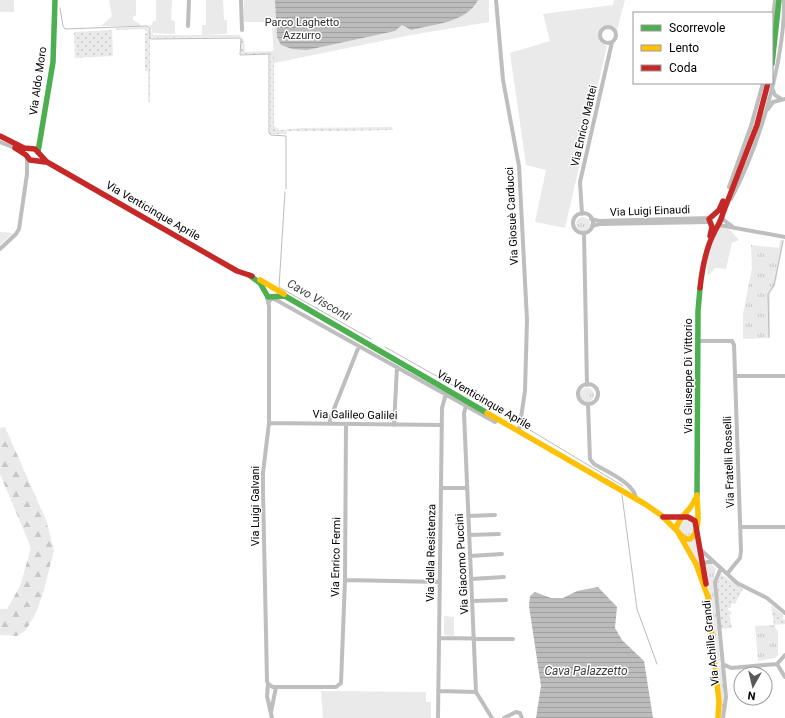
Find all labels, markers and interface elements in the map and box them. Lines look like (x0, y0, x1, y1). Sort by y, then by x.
legend (633, 12, 773, 84)
park label: Parco Laghetto Azzurro (265, 16, 339, 42)
text: Scorrevole (669, 21, 725, 35)
text: Lento (669, 41, 699, 55)
street label: Via Aldo Moro (27, 46, 49, 116)
text: Coda (669, 61, 697, 75)
street label: Via Enrico Mattei (568, 84, 600, 168)
street label: Via Giosuè Carducci (503, 167, 521, 265)
street label: Via Venticinque Aprile (103, 179, 203, 243)
street label: Via Luigi Einaudi (610, 203, 690, 219)
water label: Cavo Visconti (285, 276, 353, 324)
street label: Via Giuseppe Di Vittorio (682, 318, 695, 434)
street label: Via Venticinque Aprile (434, 368, 534, 432)
street label: Via Galileo Galilei (313, 408, 397, 422)
street label: Via Fratelli Rosselli (721, 416, 737, 508)
street label: Via Luigi Galvani (249, 466, 262, 546)
street label: Via della Resistenza (424, 504, 438, 602)
street label: Via Giacomo Puccini (453, 513, 471, 615)
street label: Via Enrico Fermi (329, 517, 343, 597)
street label: Via Achille Grandi (700, 600, 722, 686)
water label: Cava Palazzetto (544, 664, 628, 678)
north arrow (733, 666, 773, 706)
text: N (747, 688, 756, 702)

